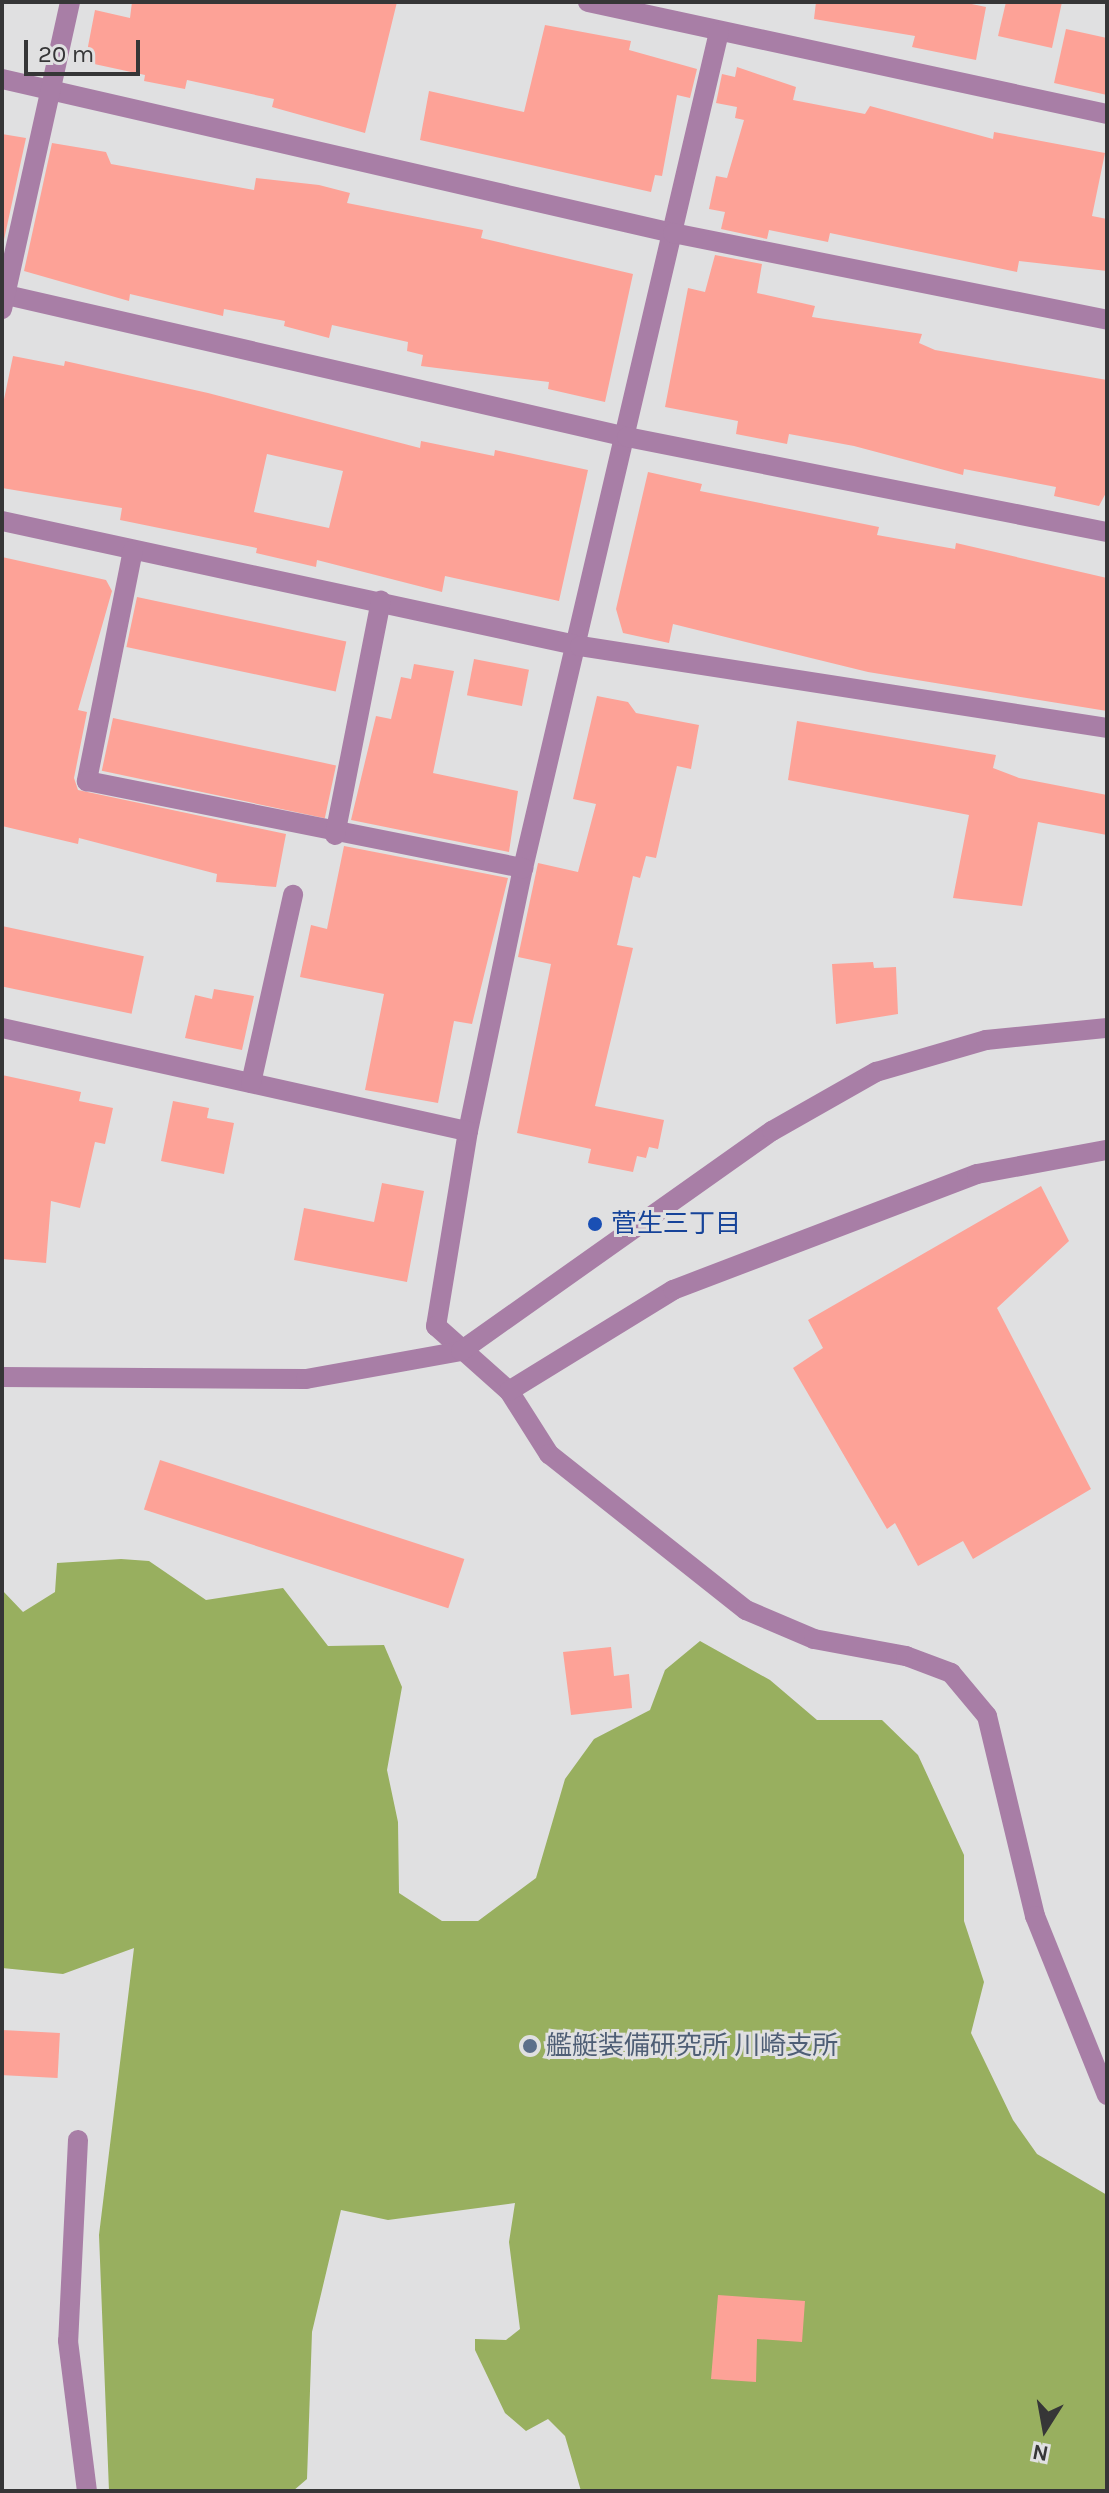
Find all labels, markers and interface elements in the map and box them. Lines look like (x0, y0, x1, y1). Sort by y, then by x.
scale bar (28, 24, 144, 74)
text: 20 m (38, 40, 94, 68)
place label: 菅生三丁目 (611, 1208, 741, 1240)
marker: 菅生三丁目 (586, 1215, 604, 1233)
place label: 艦艇装備研究所 川崎支所 (546, 2030, 838, 2062)
marker: 艦艇装備研究所 川崎支所 (521, 2037, 539, 2055)
north arrow (1005, 2389, 1085, 2469)
text: N (1030, 2438, 1051, 2467)

